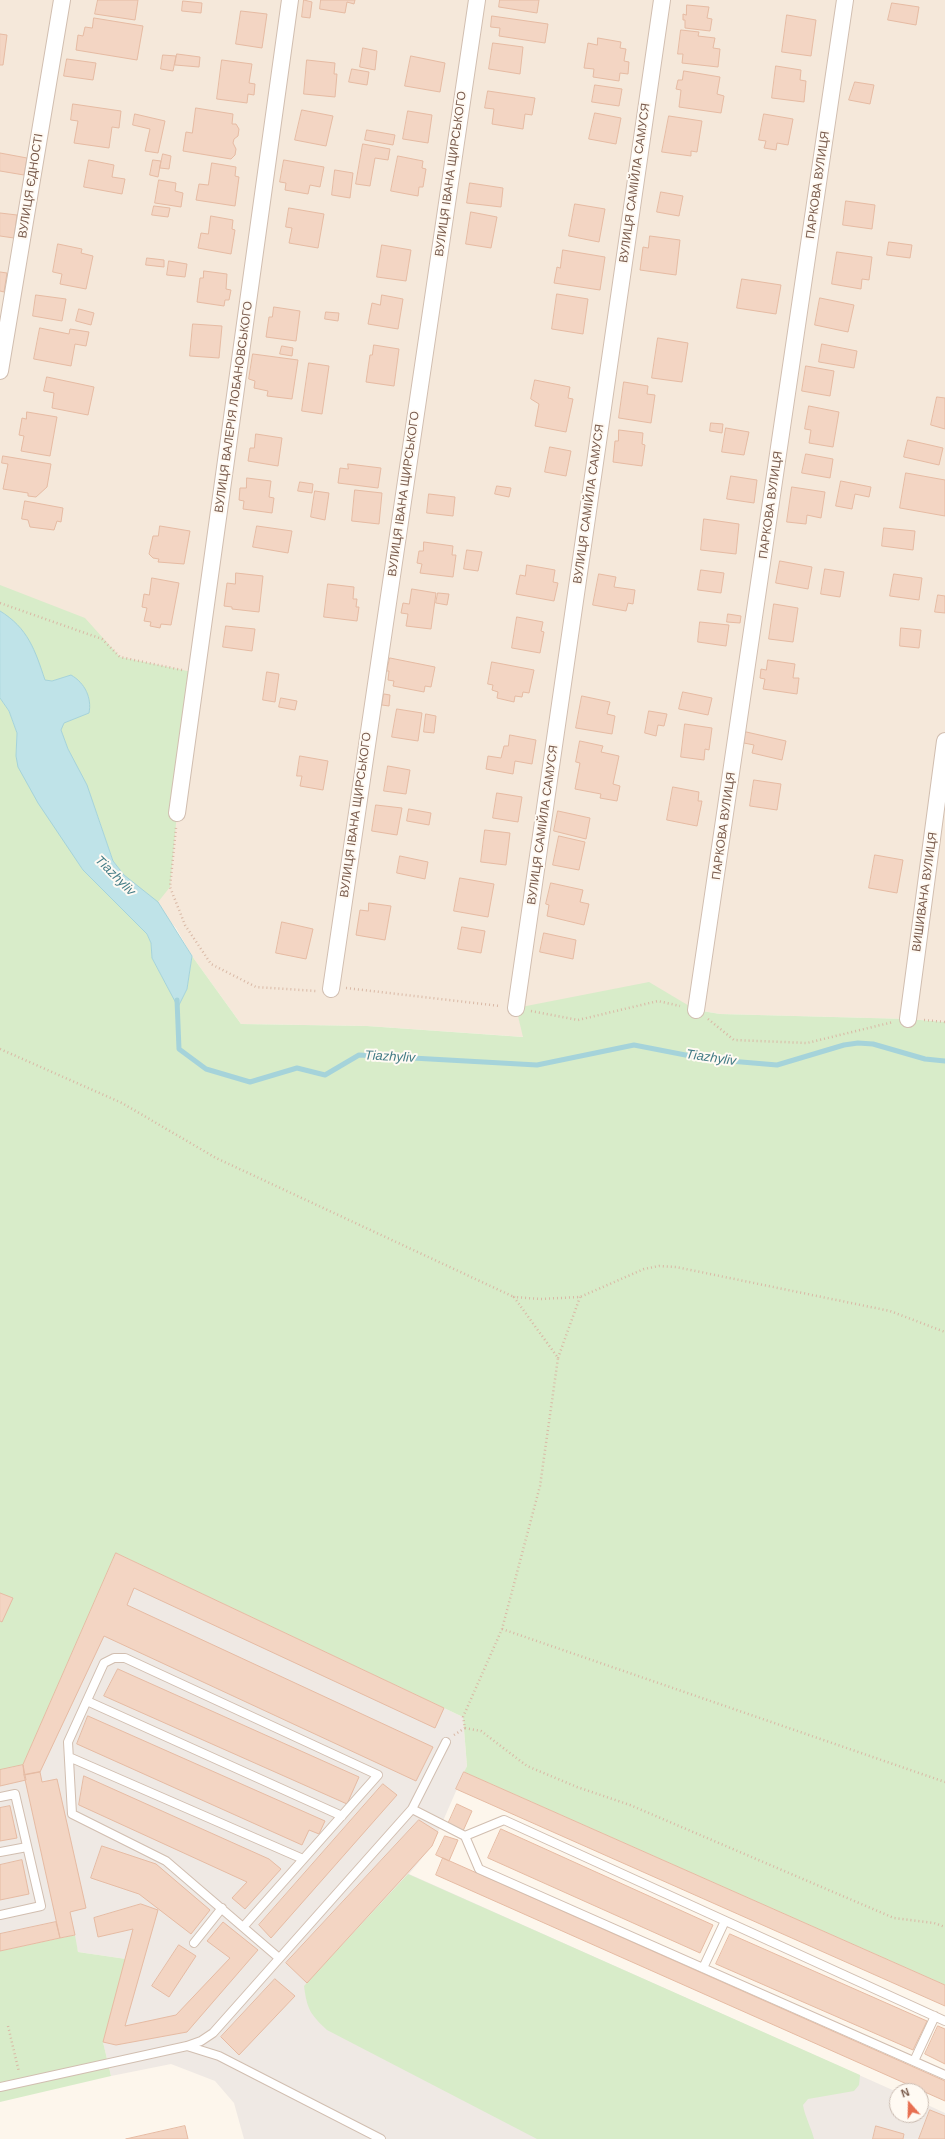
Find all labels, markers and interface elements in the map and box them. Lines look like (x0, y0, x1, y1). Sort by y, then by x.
street label: ВУЛИЦЯ ІВАНА ЩИРСЬКОГО (432, 90, 470, 258)
street label: ВУЛИЦЯ САМІЙЛА САМУСЯ (617, 102, 653, 264)
street label: ПАРКОВА ВУЛИЦЯ (803, 130, 833, 240)
street label: ВУЛИЦЯ ЄДНОСТІ (16, 133, 46, 239)
street label: ВУЛИЦЯ ВАЛЕРІЯ ЛОБАНОВСЬКОГО (212, 300, 256, 514)
street label: ВУЛИЦЯ ІВАНА ЩИРСЬКОГО (385, 410, 423, 578)
street label: ВУЛИЦЯ САМІЙЛА САМУСЯ (571, 423, 607, 585)
street label: ПАРКОВА ВУЛИЦЯ (756, 450, 786, 560)
street label: ВУЛИЦЯ ІВАНА ЩИРСЬКОГО (337, 731, 375, 899)
street label: ВУЛИЦЯ САМІЙЛА САМУСЯ (525, 744, 561, 906)
street label: ПАРКОВА ВУЛИЦЯ (709, 771, 739, 881)
street label: ВИШИВАНА ВУЛИЦЯ (909, 831, 941, 953)
water label: Tiazhyliv (92, 853, 138, 899)
water label: Tiazhyliv (685, 1047, 737, 1069)
water label: Tiazhyliv (364, 1048, 416, 1066)
north arrow (889, 2083, 929, 2123)
text: N (899, 2086, 911, 2100)

